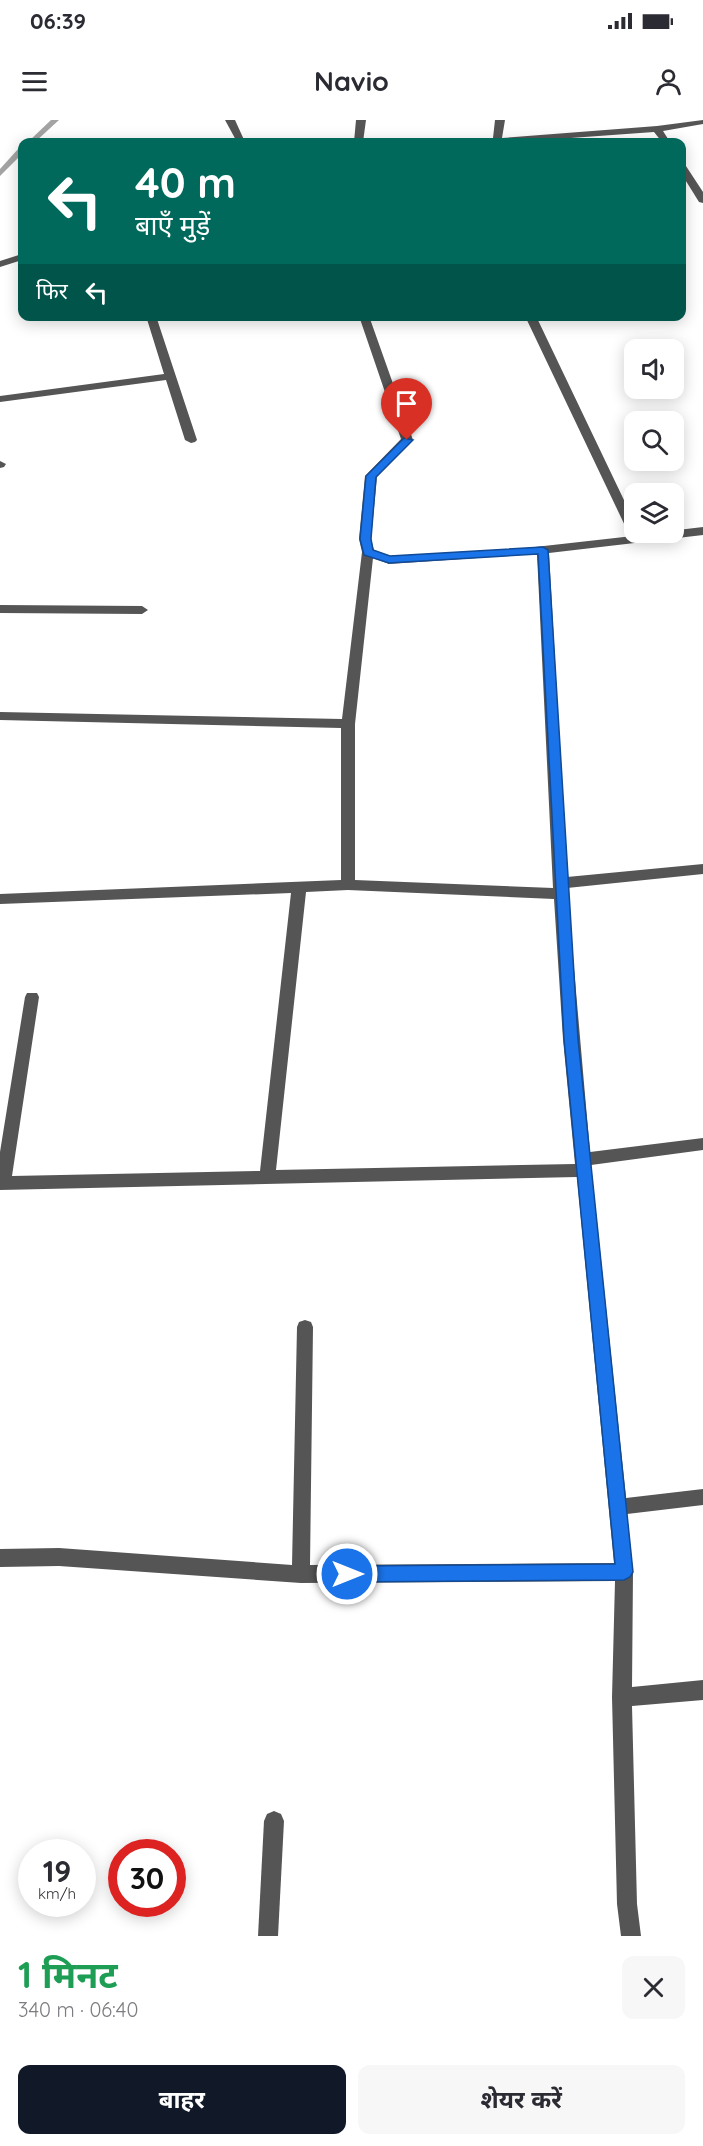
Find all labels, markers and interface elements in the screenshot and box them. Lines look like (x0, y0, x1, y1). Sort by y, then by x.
text: 06:39 (30, 7, 86, 35)
text: Navio (314, 64, 389, 98)
icon: menu (18, 65, 51, 98)
icon: person (652, 65, 685, 98)
text: 40 m (135, 156, 236, 209)
icon: left (36, 162, 114, 240)
text: बाएँ मुड़ें (135, 208, 210, 242)
icon: left (80, 276, 113, 309)
text: फिर (36, 277, 68, 305)
map controls (624, 339, 684, 543)
button: sound (624, 339, 684, 399)
pin (381, 378, 432, 440)
icon: arrive (390, 387, 423, 420)
button: search (624, 411, 684, 471)
button: layers (624, 483, 684, 543)
position arrow (315, 1542, 379, 1606)
speed limit sign: 30 (108, 1839, 186, 1917)
text: 19 (43, 1852, 71, 1890)
text: km/h (38, 1884, 76, 1903)
text: 1 मिनट (18, 1952, 118, 1997)
button: close (622, 1956, 685, 2019)
text: 340 m · 06:40 (18, 1997, 138, 2022)
button: बाहर (18, 2065, 346, 2134)
button: शेयर करें (358, 2065, 685, 2134)

